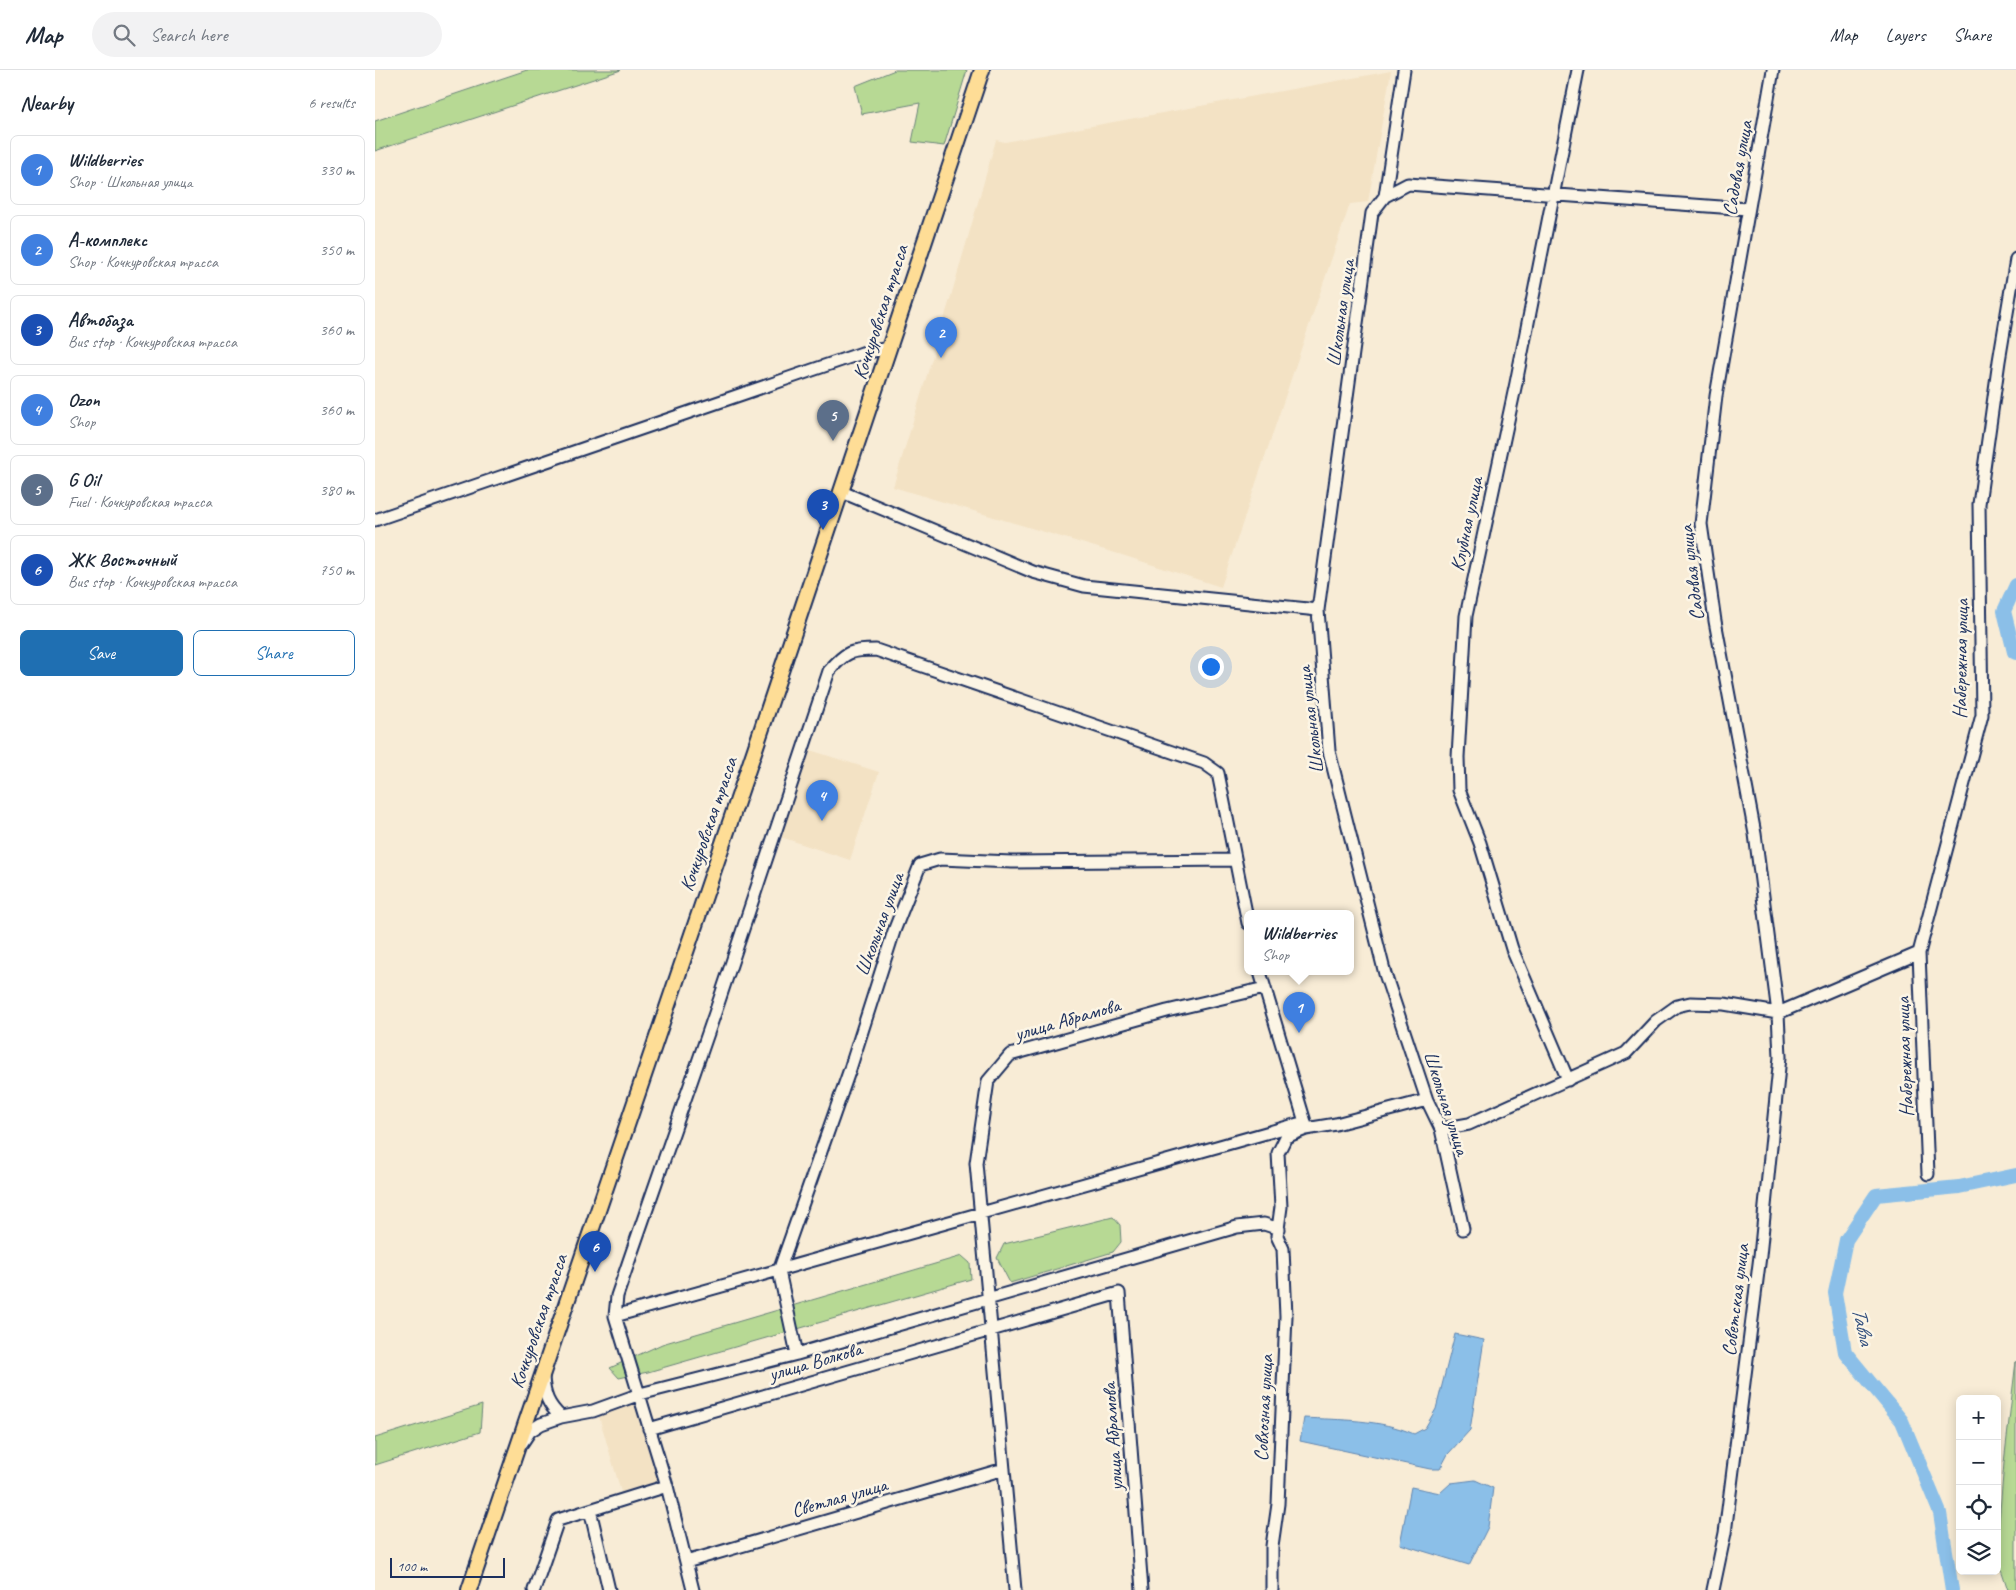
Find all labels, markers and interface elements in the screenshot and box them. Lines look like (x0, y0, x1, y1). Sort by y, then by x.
search box (92, 12, 442, 57)
text: Map (25, 20, 62, 50)
icon: search (110, 21, 138, 49)
text: Search here (150, 23, 228, 47)
text: Map (1830, 24, 1858, 46)
text: Layers (1886, 24, 1925, 46)
text: Share (1953, 24, 1991, 46)
text: Nearby (20, 90, 73, 116)
text: 6 results (308, 93, 355, 113)
street label: Садовая улица (1717, 117, 1758, 218)
text: Wildberries (68, 148, 142, 172)
text: 1 (33, 160, 41, 180)
text: 330 m (320, 160, 354, 180)
text: Shop · Школьная улица (68, 172, 192, 192)
text: А-комплекс (68, 228, 147, 252)
text: 2 (33, 240, 41, 260)
text: 350 m (320, 240, 354, 260)
street label: Кочкуровская трасса (847, 240, 914, 383)
text: Shop · Кочкуровская трасса (68, 252, 218, 272)
street label: Школьная улица (1321, 256, 1361, 368)
text: Автобаза (68, 308, 133, 332)
pin: 2 (925, 317, 957, 358)
text: 3 (33, 320, 41, 340)
text: 360 m (320, 320, 354, 340)
text: Bus stop · Кочкуровская трасса (68, 332, 237, 352)
text: Ozon (68, 388, 100, 412)
text: 4 (33, 400, 41, 420)
text: 360 m (320, 400, 354, 420)
pin: 5 (817, 400, 849, 441)
text: Shop (68, 412, 95, 432)
text: G Oil (68, 468, 99, 492)
street label: Клубная улица (1444, 473, 1489, 574)
text: 5 (34, 480, 40, 500)
text: 380 m (320, 480, 354, 500)
pin: 3 (807, 489, 839, 530)
text: Fuel · Кочкуровская трасса (68, 492, 212, 512)
street label: Садовая улица (1673, 523, 1710, 622)
text: ЖК Восточный (68, 548, 177, 572)
text: 6 (33, 560, 41, 580)
text: 750 m (320, 560, 354, 580)
text: Bus stop · Кочкуровская трасса (68, 572, 237, 592)
street label: Набережная улица (1947, 597, 1974, 719)
button: Save (20, 630, 183, 676)
button: Share (193, 630, 355, 676)
your location (1198, 654, 1224, 680)
street label: Школьная улица (1291, 663, 1329, 775)
street label: Кочкуровская трасса (674, 753, 744, 894)
pin: 4 (806, 780, 838, 821)
street label: Школьная улица (849, 867, 910, 979)
popup (1244, 910, 1354, 975)
text: Wildberries (1262, 921, 1336, 945)
text: Shop (1262, 945, 1289, 965)
street label: улица Абрамова (1011, 992, 1124, 1047)
pin: 1 (1283, 992, 1315, 1033)
street label: Набережная улица (1890, 995, 1919, 1117)
street label: Школьная улица (1418, 1048, 1476, 1160)
pin: 6 (579, 1231, 611, 1272)
street label: Советская улица (1716, 1241, 1755, 1358)
street label: Кочкуровская трасса (504, 1250, 574, 1391)
water label: Тавла (1846, 1305, 1881, 1350)
street label: улица Волкова (765, 1336, 866, 1387)
street label: Совхозная улица (1248, 1353, 1279, 1462)
street label: улица Абрамова (1096, 1380, 1129, 1493)
map controls (1956, 1395, 2001, 1575)
button: + (1956, 1395, 2001, 1440)
button: − (1956, 1440, 2001, 1485)
street label: Светлая улица (788, 1471, 892, 1523)
button: locate (1956, 1485, 2001, 1530)
button: layers (1956, 1530, 2001, 1575)
scale bar (390, 1555, 505, 1578)
text: 100 m (397, 1558, 427, 1575)

